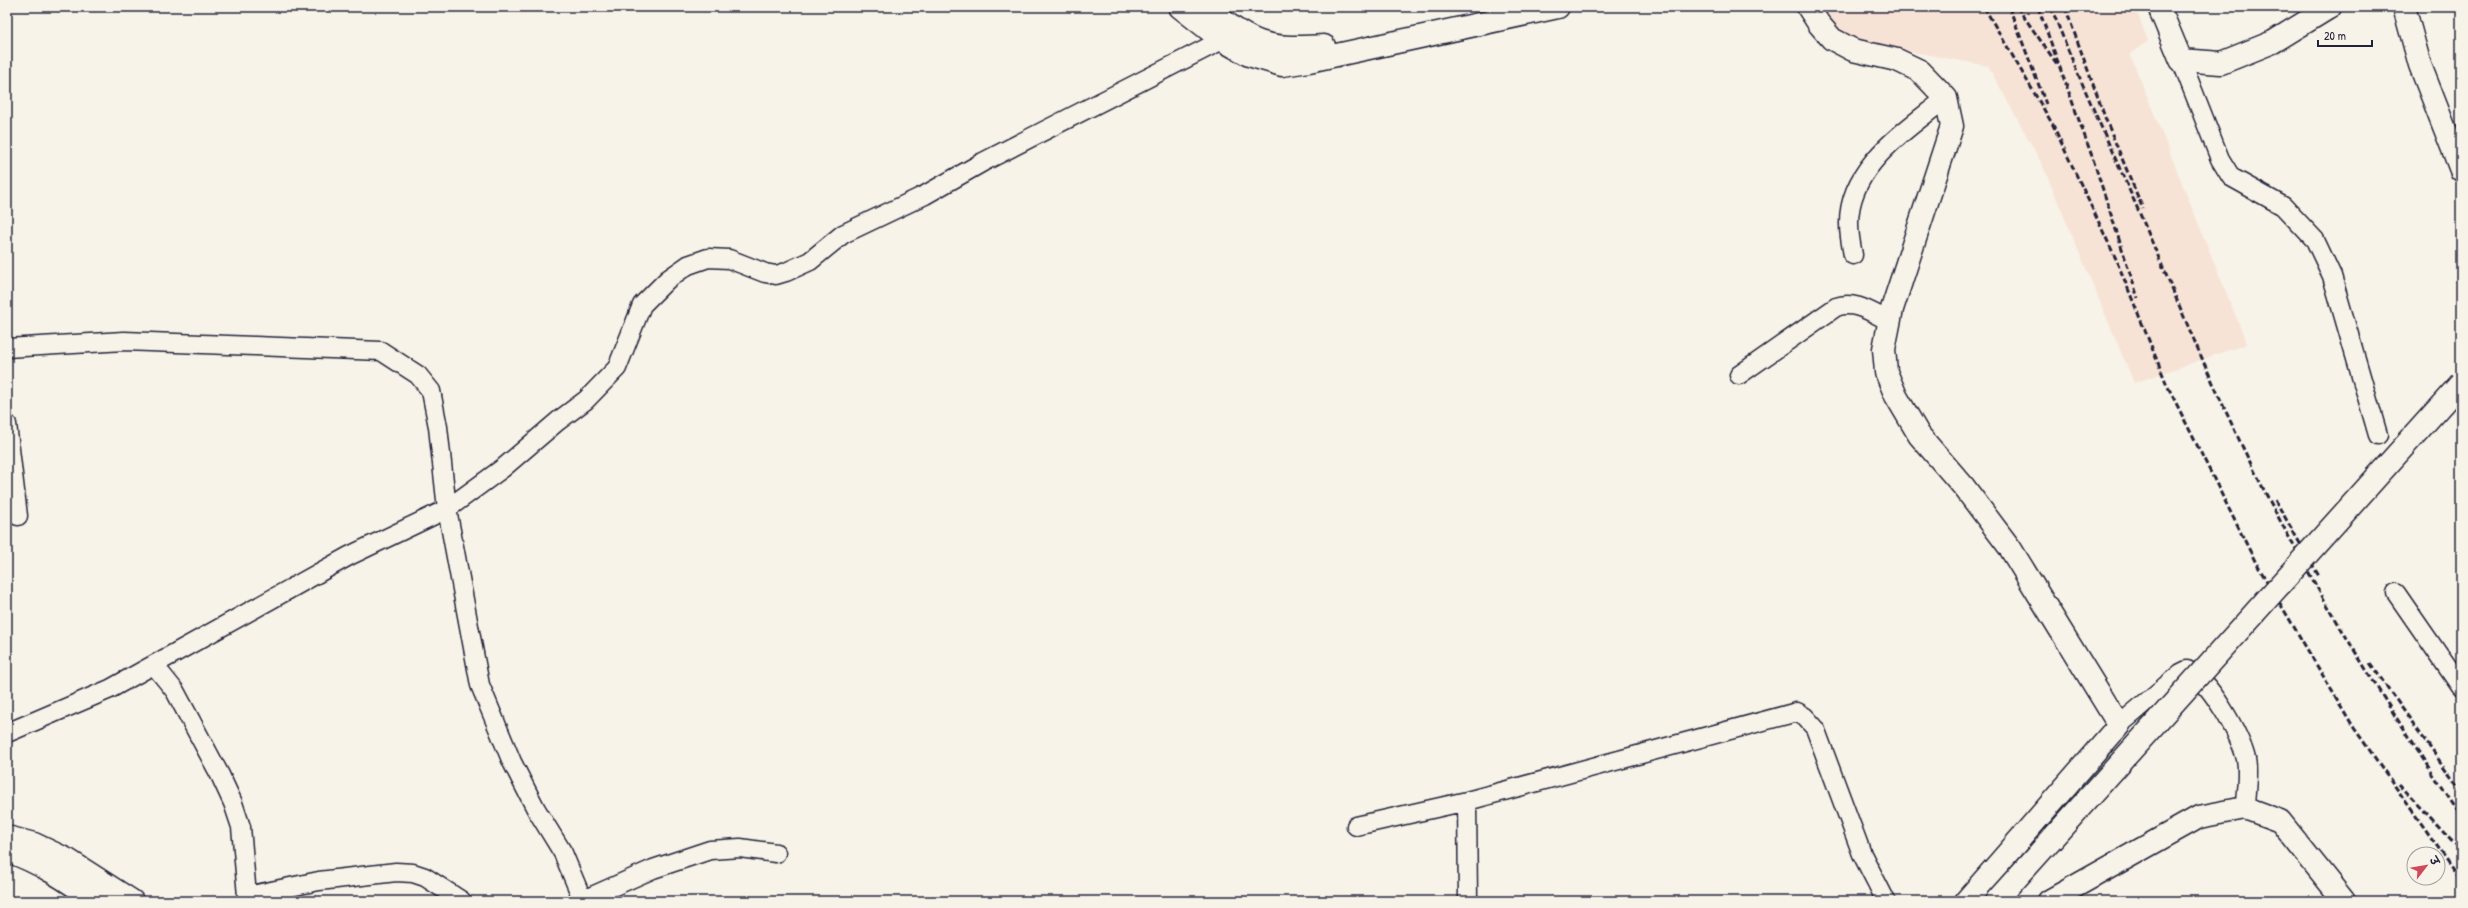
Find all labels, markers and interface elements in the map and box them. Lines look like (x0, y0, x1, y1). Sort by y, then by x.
scale bar (2318, 22, 2372, 48)
text: 20 m (2324, 27, 2346, 44)
north arrow (2406, 846, 2446, 886)
text: उ (2426, 853, 2443, 869)

